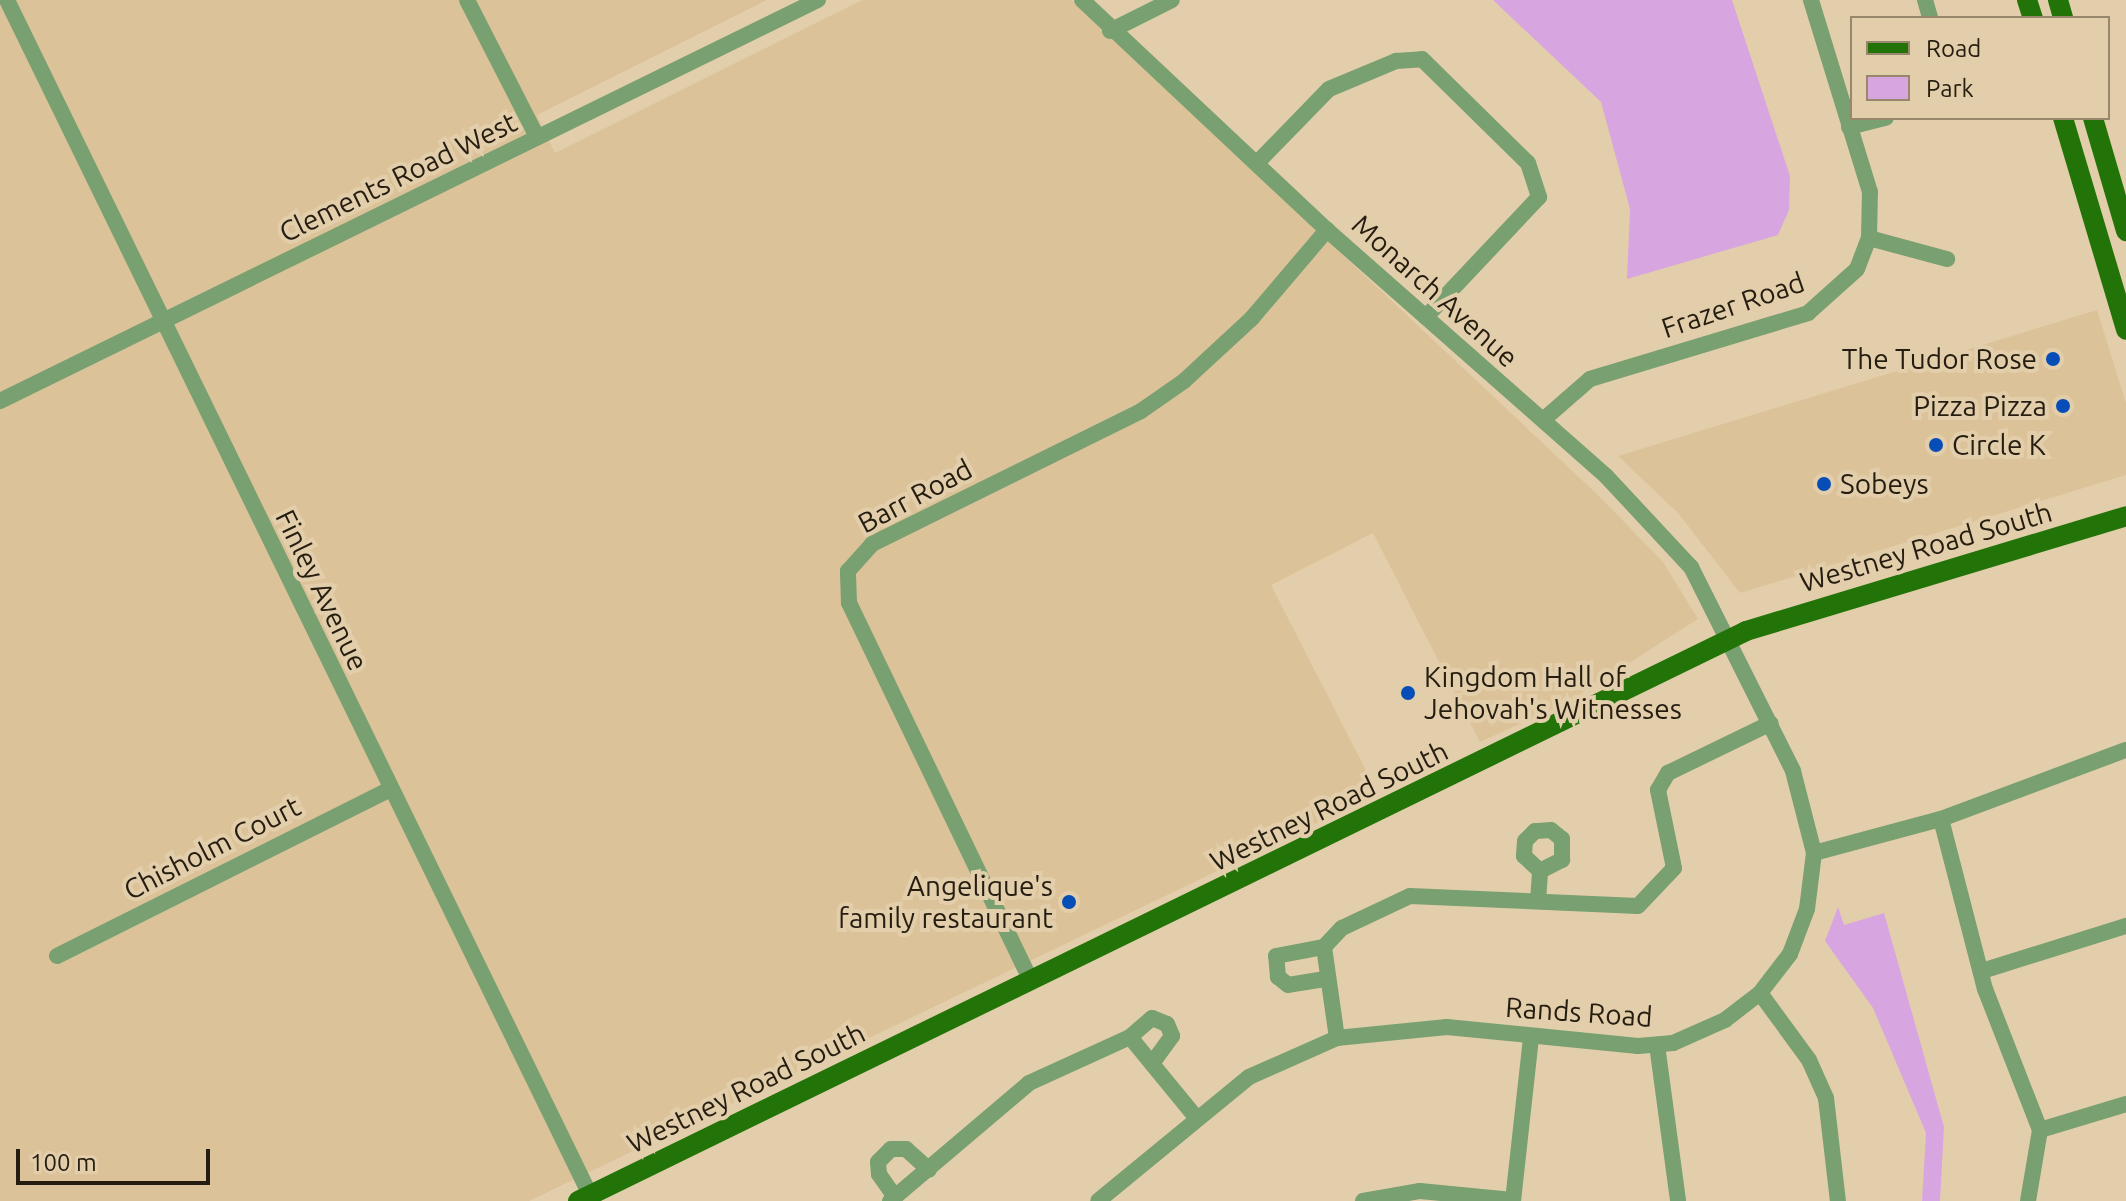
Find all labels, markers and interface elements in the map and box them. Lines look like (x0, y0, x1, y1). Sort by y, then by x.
legend (1850, 16, 2110, 120)
text: Road (1926, 35, 1981, 62)
text: Park (1926, 75, 1974, 102)
street label: Clements Road West (274, 105, 522, 249)
street label: Monarch Avenue (1345, 208, 1525, 374)
street label: Frazer Road (1657, 265, 1809, 345)
place label: The Tudor Rose (1842, 342, 2037, 376)
marker: The Tudor Rose (2044, 350, 2062, 368)
place label: Pizza Pizza (1913, 389, 2047, 423)
marker: Pizza Pizza (2054, 397, 2072, 415)
place label: Circle K (1952, 428, 2046, 462)
marker: Circle K (1927, 436, 1945, 454)
street label: Barr Road (852, 452, 978, 540)
place label: Sobeys (1840, 467, 1929, 501)
marker: Sobeys (1815, 475, 1833, 493)
street label: Westney Road South (1796, 495, 2056, 599)
street label: Finley Avenue (269, 504, 375, 676)
place label: Kingdom Hall of Jehovah's Witnesses (1424, 660, 1682, 726)
marker: Kingdom Hall of Jehovah's Witnesses (1399, 684, 1417, 702)
street label: Westney Road South (1205, 734, 1453, 878)
street label: Chisholm Court (118, 789, 306, 907)
place label: Angelique's family restaurant (838, 869, 1053, 935)
marker: Angelique's family restaurant (1060, 893, 1078, 911)
street label: Rands Road (1504, 990, 1654, 1034)
street label: Westney Road South (622, 1016, 870, 1160)
scale bar (20, 1133, 214, 1183)
text: 100 m (30, 1149, 97, 1176)

